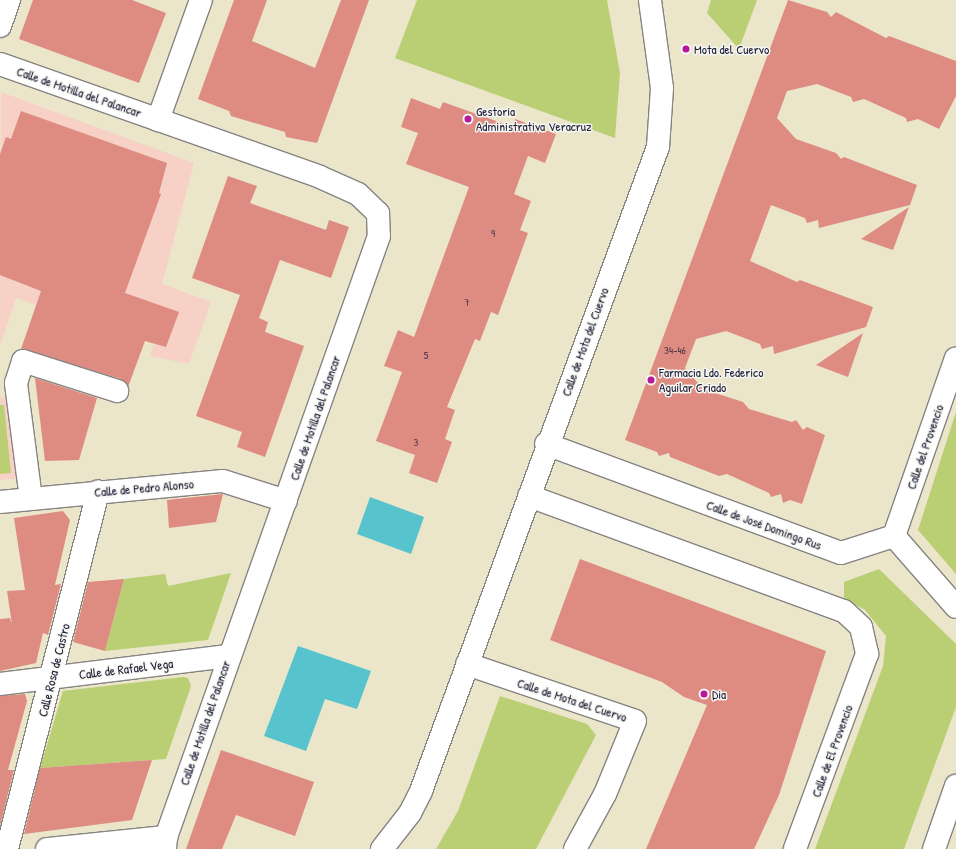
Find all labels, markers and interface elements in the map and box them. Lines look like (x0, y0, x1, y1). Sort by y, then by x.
place label: Mota del Cuervo (694, 41, 769, 57)
marker: Mota del Cuervo (681, 44, 691, 54)
street label: Calle de Motilla del Palancar (15, 63, 143, 121)
place label: Gestoría Administrativa Veracruz (476, 104, 592, 135)
marker: Gestoría Administrativa Veracruz (463, 114, 473, 124)
house number: 9 (491, 226, 495, 240)
street label: Calle de Mota del Cuervo (558, 286, 612, 398)
house number: 7 (464, 295, 470, 309)
house number: 34-46 (664, 343, 686, 357)
house number: 5 (424, 348, 428, 362)
street label: Calle de Motilla del Palancar (286, 354, 344, 482)
place label: Farmacia Ldo. Federico Aguilar Criado (659, 365, 763, 396)
marker: Farmacia Ldo. Federico Aguilar Criado (646, 375, 656, 385)
street label: Calle del Provencio (903, 403, 947, 491)
house number: 3 (414, 435, 418, 449)
street label: Calle de Pedro Alonso (93, 476, 195, 500)
street label: Calle de José Domingo Rus (704, 497, 824, 553)
street label: Calle Rosa de Castro (35, 622, 73, 718)
street label: Calle de Rafael Vega (78, 655, 174, 683)
street label: Calle de Motilla del Palancar (176, 659, 234, 787)
street label: Calle de Mota del Cuervo (515, 675, 629, 725)
place label: Dia (712, 686, 726, 702)
marker: Dia (699, 689, 709, 699)
street label: Calle de El Provencio (808, 703, 856, 799)

